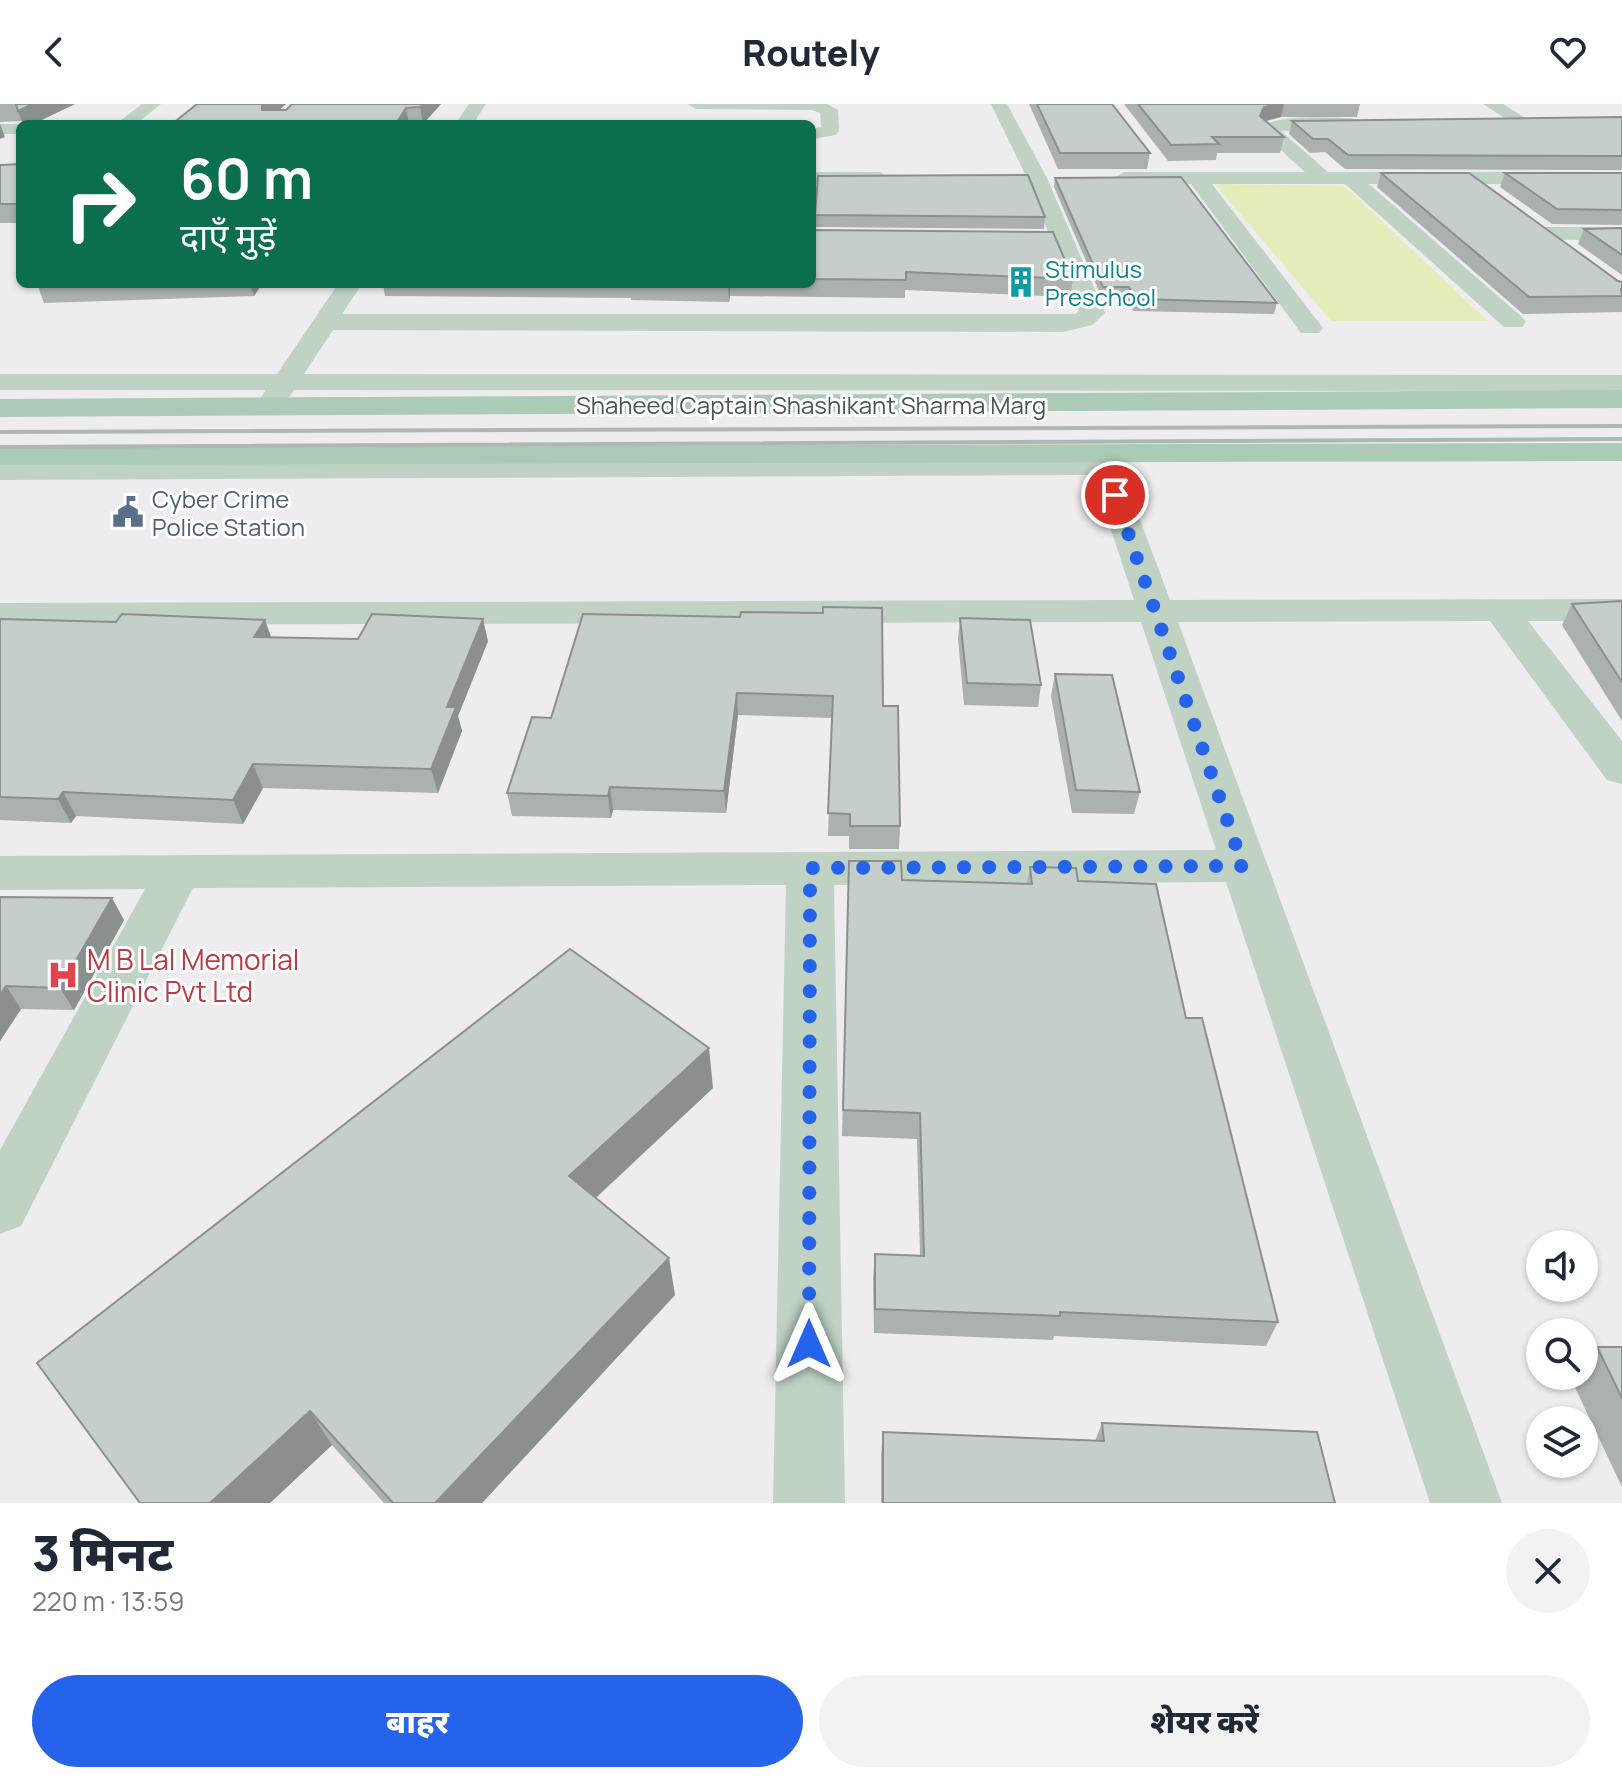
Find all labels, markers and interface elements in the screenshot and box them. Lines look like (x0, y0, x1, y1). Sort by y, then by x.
text: Routely (742, 28, 880, 77)
icon: back (32, 30, 76, 74)
icon: heart (1546, 30, 1590, 74)
text: 60 m (180, 139, 313, 216)
icon: right (48, 152, 152, 256)
text: दाएँ मुड़ें (180, 212, 276, 261)
place label: Stimulus Preschool (1045, 252, 1156, 313)
building icon: Stimulus Preschool (1004, 265, 1038, 299)
street label: Shaheed Captain Shashikant Sharma Marg (576, 388, 1046, 421)
pin (1081, 461, 1149, 529)
icon: arrive (1093, 473, 1137, 517)
place label: Cyber Crime Police Station (152, 482, 305, 543)
public building icon: Cyber Crime Police Station (111, 495, 145, 529)
place label: M B Lal Memorial Clinic Pvt Ltd (87, 940, 299, 1010)
hospital icon: M B Lal Memorial Clinic Pvt Ltd (46, 958, 80, 992)
map controls (1526, 1230, 1598, 1478)
button: sound (1526, 1230, 1598, 1302)
position arrow (767, 1302, 851, 1386)
button: search (1526, 1318, 1598, 1390)
button: layers (1526, 1406, 1598, 1478)
text: 3 मिनट (32, 1520, 173, 1585)
button: close (1506, 1529, 1590, 1613)
text: 220 m · 13:59 (32, 1583, 184, 1619)
button: बाहर (32, 1675, 803, 1767)
button: शेयर करें (819, 1675, 1590, 1767)

